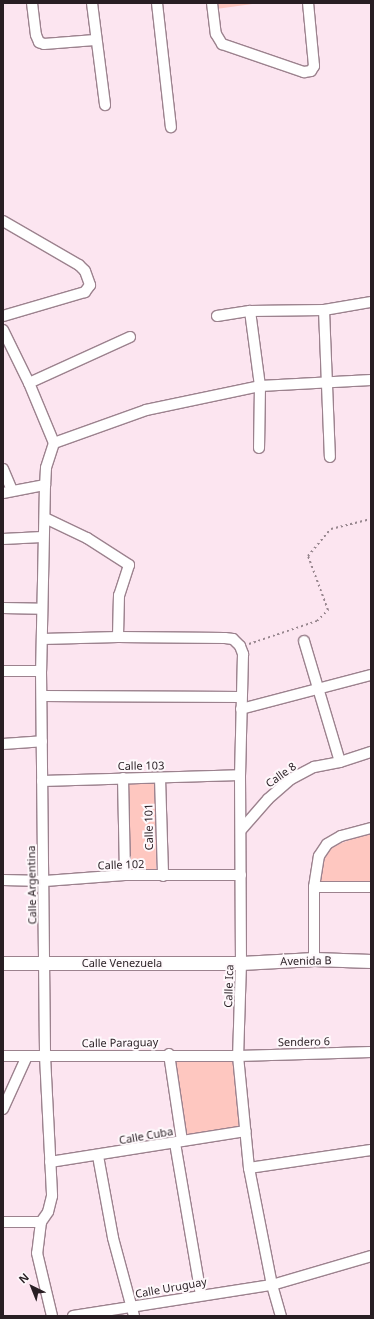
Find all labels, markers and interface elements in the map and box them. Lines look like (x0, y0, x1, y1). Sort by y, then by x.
street label: Calle 103 (118, 759, 164, 773)
street label: Calle 8 (263, 760, 299, 790)
street label: Calle 101 (142, 804, 156, 850)
street label: Calle Argentina (25, 845, 39, 925)
street label: Calle 102 (97, 858, 145, 872)
street label: Avenida B (280, 954, 332, 968)
street label: Calle Venezuela (82, 956, 162, 970)
street label: Calle Ica (222, 964, 236, 1008)
street label: Sendero 6 (278, 1035, 330, 1049)
street label: Calle Paraguay (82, 1036, 158, 1050)
street label: Calle Cuba (118, 1125, 174, 1147)
north arrow (12, 1267, 52, 1307)
text: N (15, 1269, 32, 1286)
street label: Calle Uruguay (134, 1275, 208, 1301)

